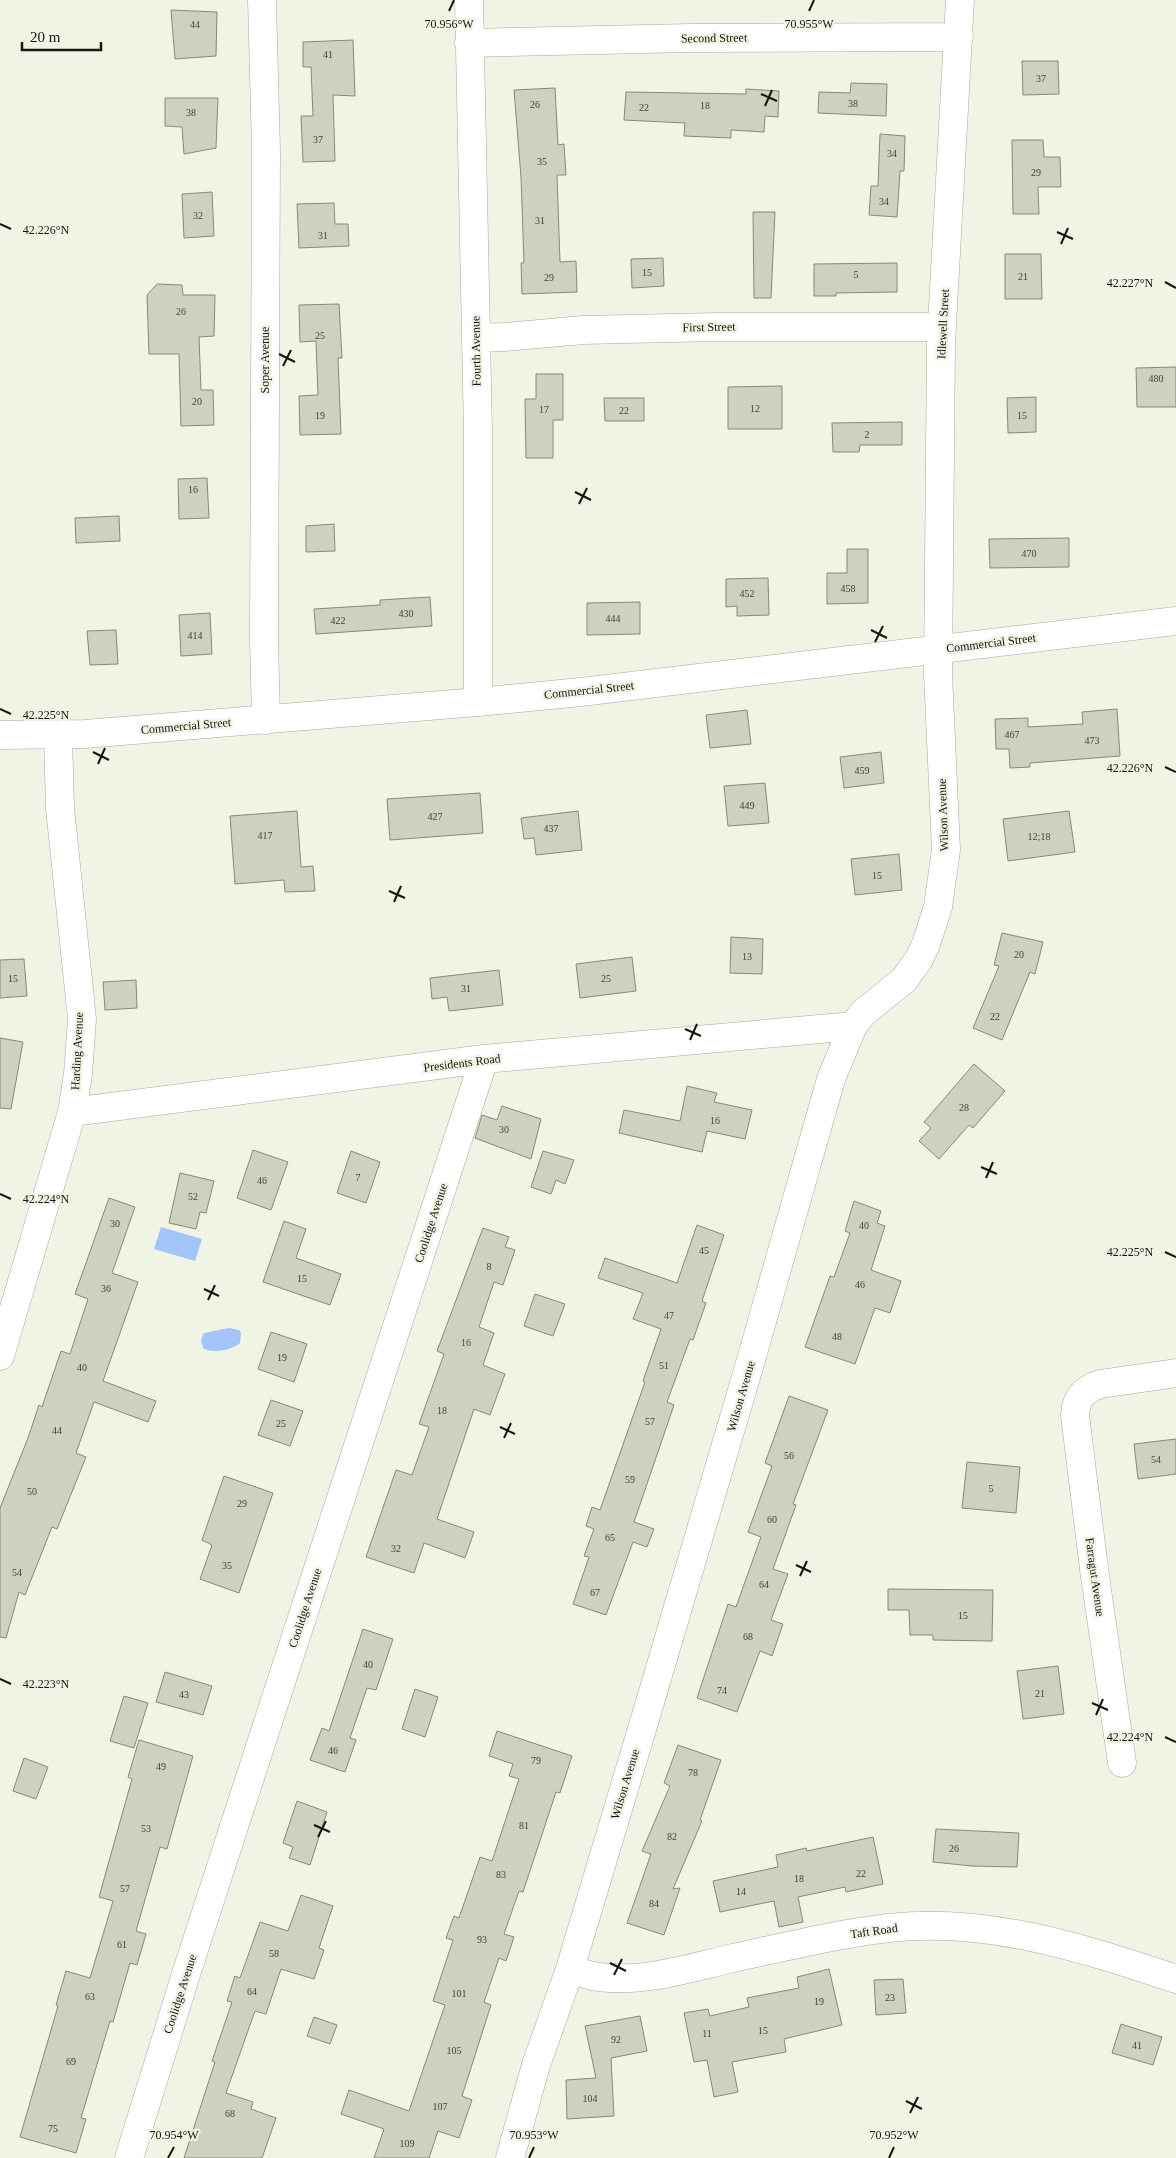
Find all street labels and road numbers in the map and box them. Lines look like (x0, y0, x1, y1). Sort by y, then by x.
street label: Second Street (681, 30, 748, 46)
street label: Idlewell Street (934, 288, 952, 359)
street label: Fourth Avenue (468, 315, 484, 387)
street label: First Street (682, 320, 736, 334)
street label: Soper Avenue (258, 327, 272, 393)
street label: Commercial Street (945, 630, 1037, 655)
street label: Commercial Street (543, 678, 635, 702)
street label: Commercial Street (140, 715, 232, 737)
street label: Wilson Avenue (935, 778, 951, 852)
street label: Harding Avenue (68, 1012, 86, 1090)
street label: Presidents Road (423, 1051, 501, 1075)
street label: Coolidge Avenue (412, 1181, 450, 1265)
street label: Wilson Avenue (724, 1359, 758, 1433)
street label: Farragut Avenue (1083, 1537, 1107, 1617)
street label: Coolidge Avenue (286, 1566, 324, 1650)
street label: Wilson Avenue (608, 1747, 642, 1821)
street label: Taft Road (850, 1921, 898, 1941)
street label: Coolidge Avenue (161, 1952, 199, 2036)

